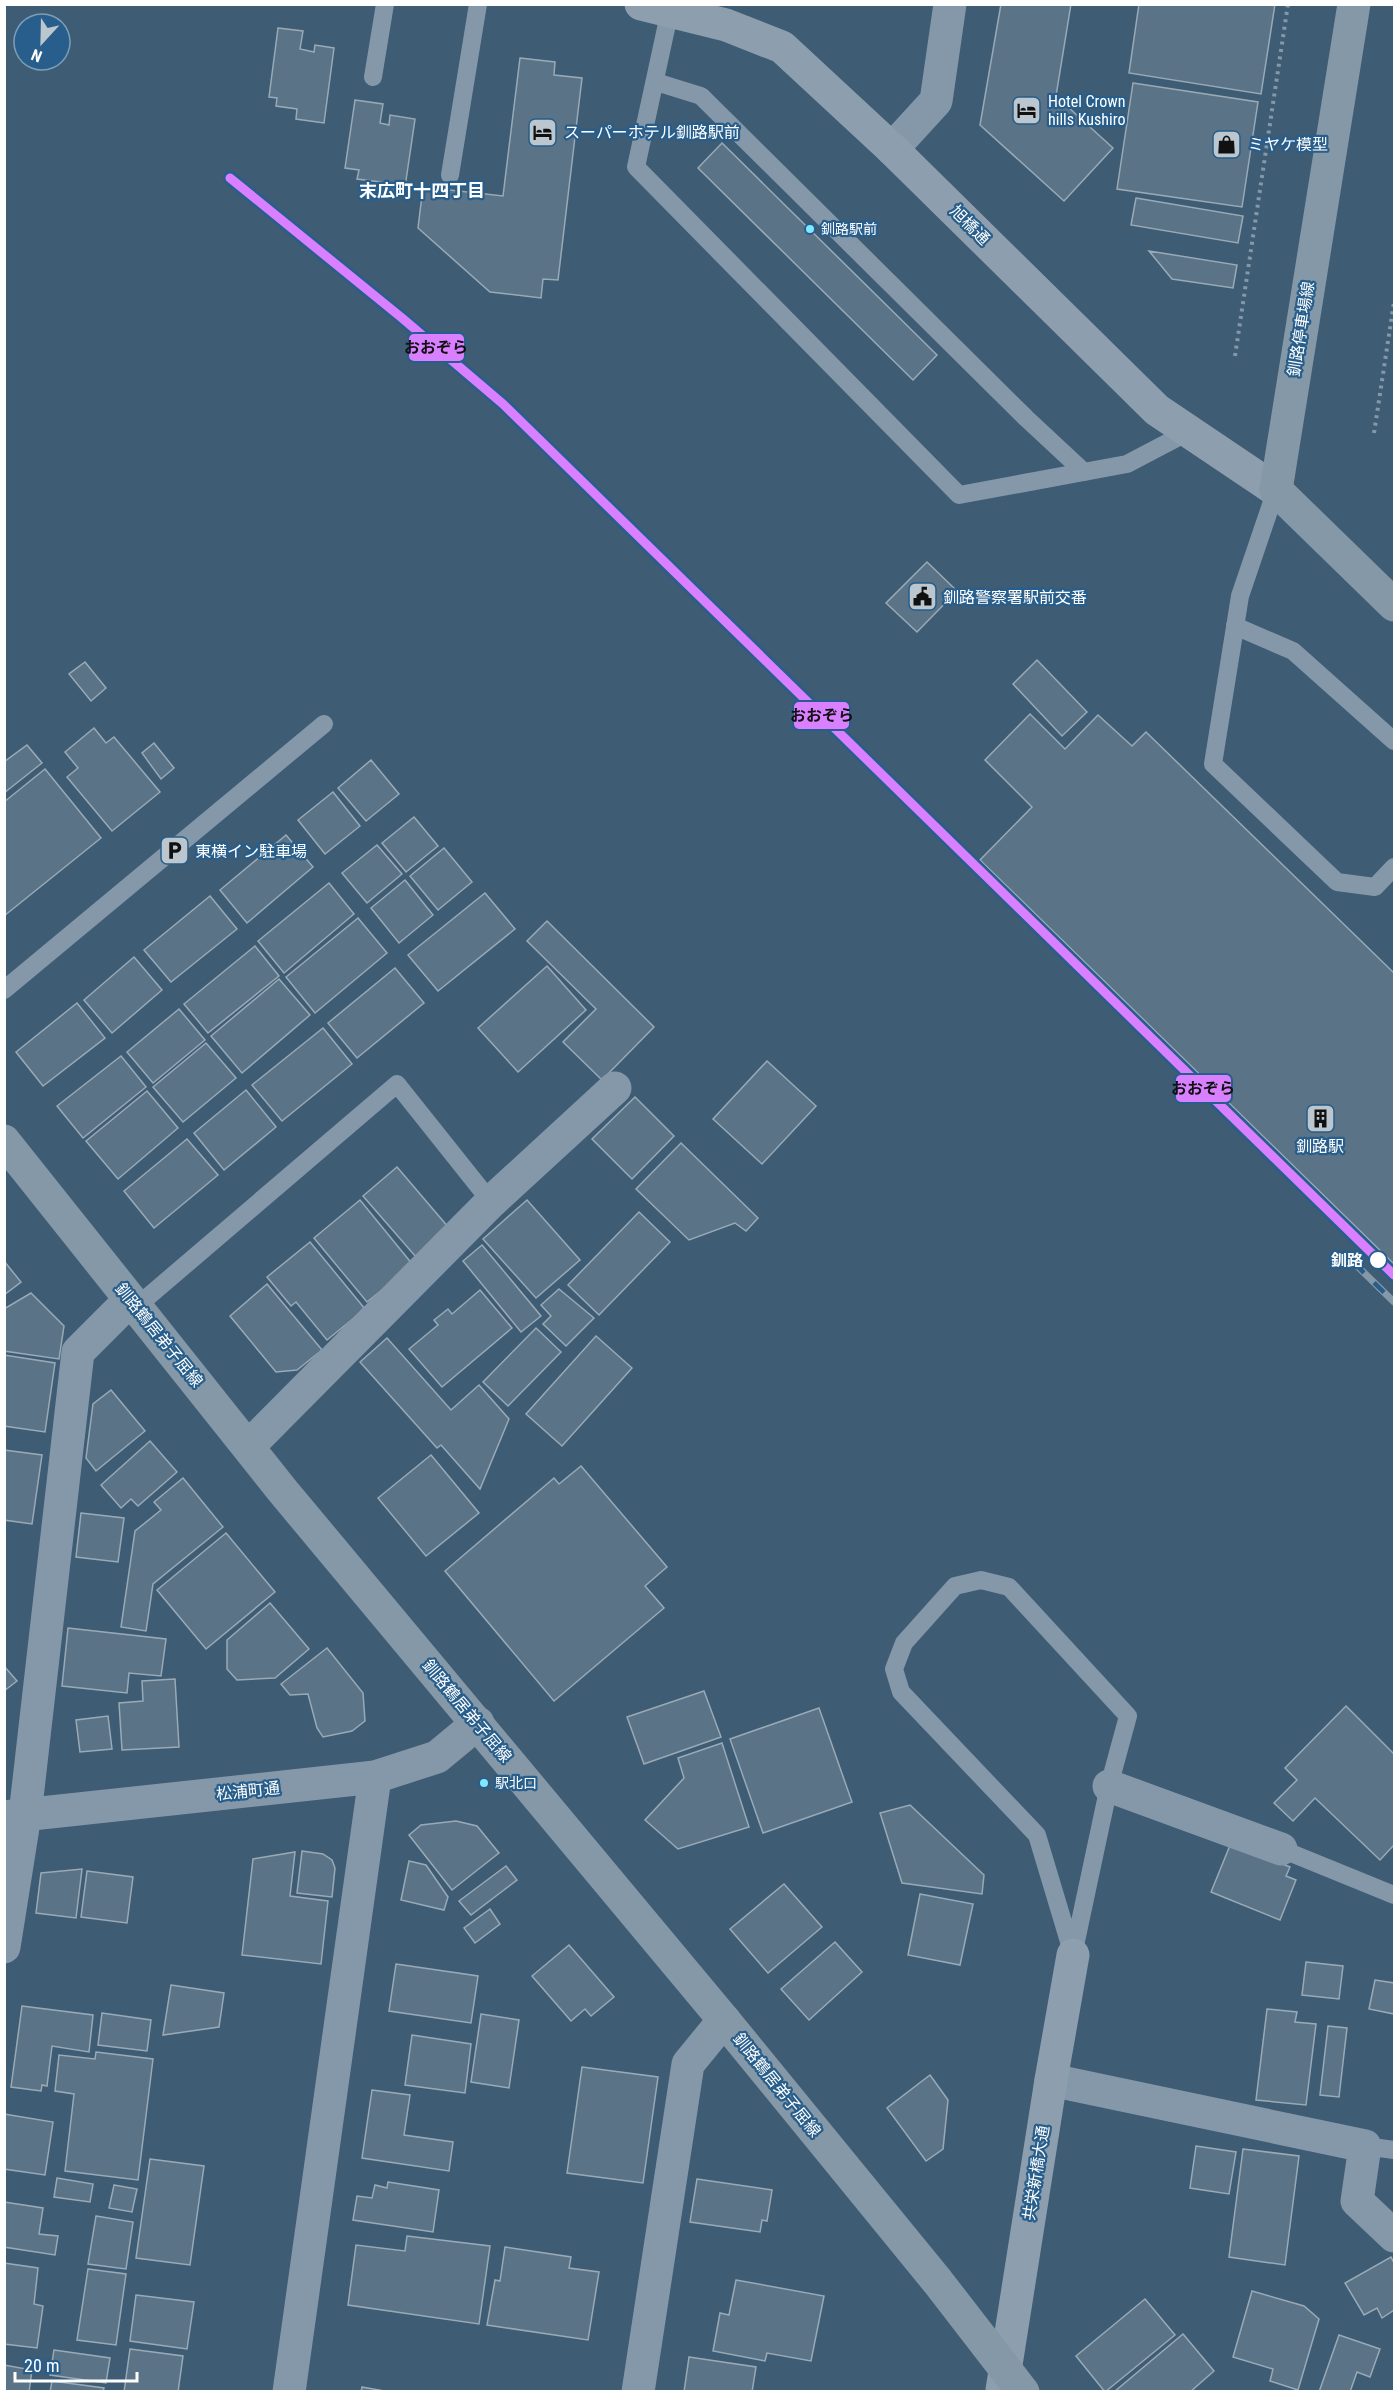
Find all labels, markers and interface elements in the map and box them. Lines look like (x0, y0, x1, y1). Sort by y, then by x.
north arrow (12, 12, 72, 72)
text: N (28, 45, 45, 66)
place label: Hotel Crown hills Kushiro (1048, 92, 1126, 129)
hotel icon: Hotel Crown hills Kushiro (1011, 94, 1043, 126)
hotel icon: スーパーホテル釧路駅前 (527, 116, 559, 148)
place label: スーパーホテル釧路駅前 (564, 123, 740, 142)
shop icon: ミヤケ模型 (1211, 128, 1243, 160)
place label: ミヤケ模型 (1248, 135, 1328, 154)
district label: 末広町十四丁目 (359, 180, 485, 201)
street label: 旭橋通 (946, 201, 994, 249)
place label: 釧路駅前 (821, 221, 877, 237)
marker: 釧路駅前 (804, 223, 816, 235)
street label: 釧路停車場線 (1284, 280, 1318, 378)
line badge: おおぞら (408, 333, 465, 362)
text: おおぞら (404, 338, 468, 357)
public building icon: 釧路警察署駅前交番 (906, 581, 938, 613)
place label: 釧路警察署駅前交番 (943, 588, 1087, 607)
line badge: おおぞら (793, 701, 850, 730)
text: おおぞら (790, 706, 854, 725)
parking icon: 東横イン駐車場 (158, 835, 190, 867)
place label: 東横イン駐車場 (195, 842, 307, 861)
line badge: おおぞら (1175, 1074, 1232, 1103)
text: おおぞら (1171, 1079, 1235, 1098)
building icon: 釧路駅 (1304, 1102, 1336, 1134)
place label: 釧路駅 (1296, 1137, 1344, 1156)
marker: 釧路 (1368, 1250, 1388, 1270)
place label: 釧路 (1331, 1251, 1363, 1270)
street label: 釧路鶴居弟子屈線 (111, 1279, 207, 1391)
street label: 釧路鶴居弟子屈線 (419, 1656, 515, 1766)
place label: 駅北口 (495, 1775, 537, 1791)
marker: 駅北口 (478, 1777, 490, 1789)
street label: 松浦町通 (215, 1778, 281, 1804)
street label: 釧路鶴居弟子屈線 (729, 2029, 825, 2141)
street label: 共栄新橋大通 (1019, 2124, 1053, 2222)
scale bar (15, 2345, 136, 2383)
text: 20 m (24, 2355, 59, 2376)

